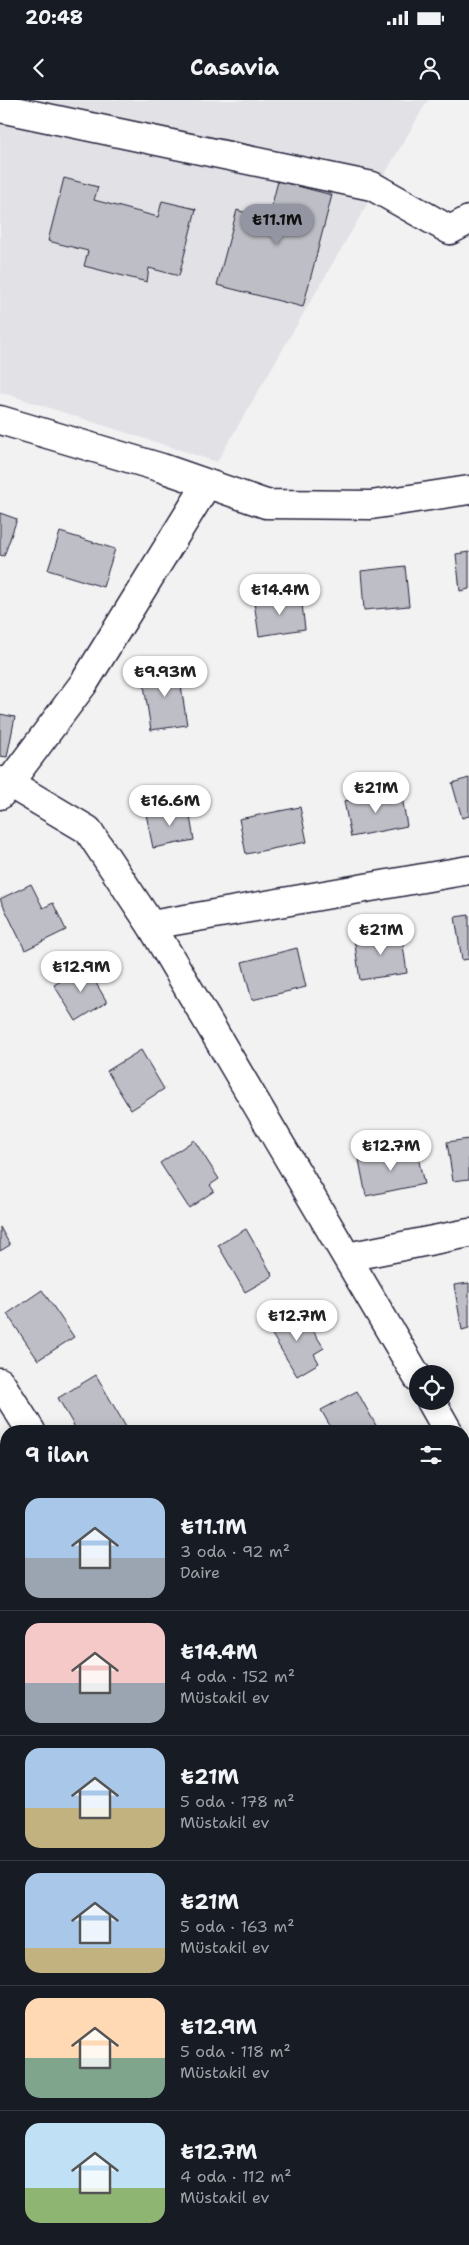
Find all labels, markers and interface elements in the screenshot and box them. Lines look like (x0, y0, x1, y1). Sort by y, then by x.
text: 20:48 (25, 5, 83, 30)
text: Casavia (190, 53, 279, 82)
icon: back (25, 54, 53, 82)
icon: person (416, 54, 444, 82)
pin: ₺11.1M (236, 204, 318, 246)
text: ₺11.1M (252, 209, 302, 230)
pin: ₺14.4M (239, 574, 321, 616)
text: ₺14.4M (250, 579, 310, 600)
pin: ₺9.93M (124, 656, 206, 698)
text: ₺9.93M (134, 661, 196, 682)
pin: ₺21M (346, 772, 406, 814)
text: ₺21M (354, 777, 398, 798)
pin: ₺16.6M (129, 784, 211, 827)
text: ₺16.6M (140, 790, 200, 811)
pin: ₺21M (351, 914, 411, 956)
text: ₺21M (359, 919, 403, 940)
pin: ₺12.9M (40, 950, 122, 993)
text: ₺12.9M (52, 956, 110, 977)
pin: ₺12.7M (350, 1130, 432, 1172)
text: ₺12.7M (362, 1135, 420, 1156)
pin: ₺12.7M (256, 1300, 338, 1342)
text: ₺12.7M (268, 1305, 326, 1326)
map controls (409, 1365, 454, 1410)
button: locate (409, 1365, 454, 1410)
text: 9 ilan (25, 1441, 89, 1469)
icon: filters (417, 1441, 445, 1469)
text: ₺11.1M (180, 1513, 247, 1541)
icon: home (65, 1518, 125, 1578)
text: 3 oda · 92 m² (180, 1541, 290, 1562)
text: Daire (180, 1562, 220, 1583)
text: ₺14.4M (180, 1638, 258, 1666)
icon: home (65, 1643, 125, 1703)
text: 4 oda · 152 m² (180, 1666, 295, 1687)
text: Müstakil ev (180, 1687, 270, 1708)
text: ₺21M (180, 1763, 239, 1791)
icon: home (65, 1768, 125, 1828)
text: 5 oda · 178 m² (180, 1791, 295, 1812)
text: Müstakil ev (180, 1812, 270, 1833)
text: ₺21M (180, 1888, 239, 1916)
icon: home (65, 1893, 125, 1953)
text: 5 oda · 163 m² (180, 1916, 295, 1937)
text: Müstakil ev (180, 1937, 270, 1958)
text: ₺12.9M (180, 2013, 257, 2041)
icon: home (65, 2018, 125, 2078)
text: 5 oda · 118 m² (180, 2041, 291, 2062)
text: Müstakil ev (180, 2062, 270, 2083)
text: ₺12.7M (180, 2138, 257, 2166)
icon: home (65, 2143, 125, 2203)
text: 4 oda · 112 m² (180, 2166, 292, 2187)
text: Müstakil ev (180, 2187, 270, 2208)

